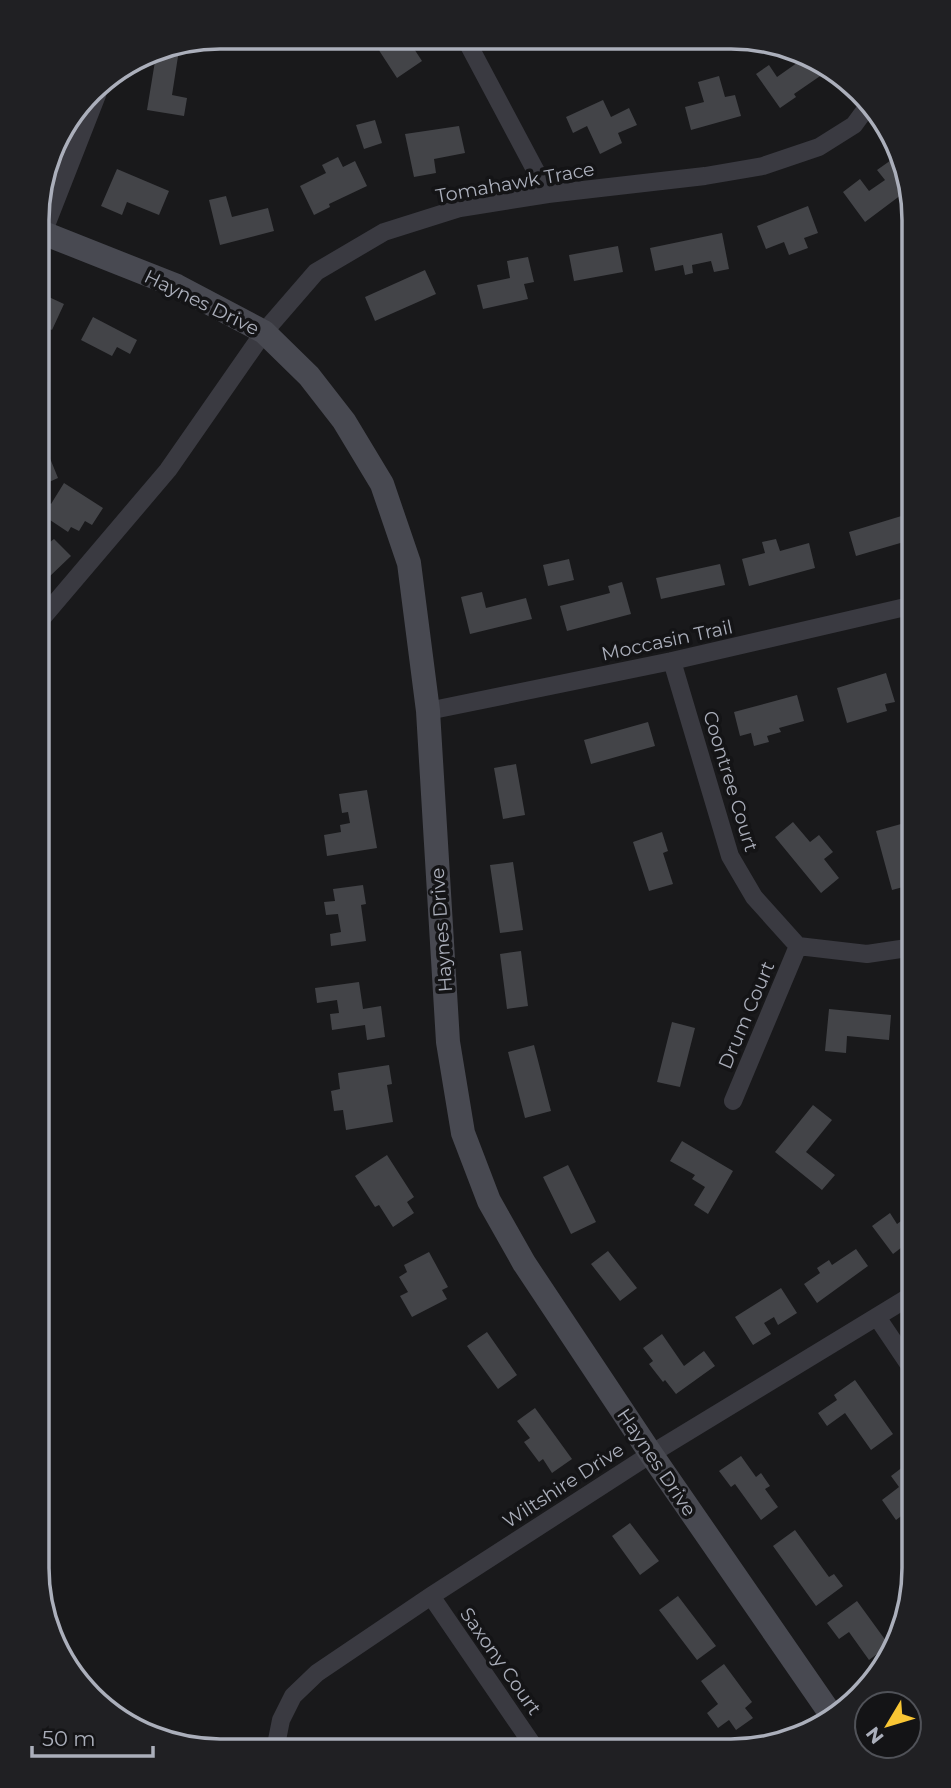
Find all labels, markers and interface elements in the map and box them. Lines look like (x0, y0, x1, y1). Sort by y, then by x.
street label: Tomahawk Trace (434, 157, 596, 208)
street label: Haynes Drive (141, 265, 263, 340)
street label: Moccasin Trail (599, 615, 735, 666)
street label: Coontree Court (698, 708, 763, 855)
street label: Haynes Drive (426, 867, 457, 993)
street label: Drum Court (713, 958, 780, 1072)
street label: Haynes Drive (612, 1404, 701, 1520)
street label: Wiltshire Drive (499, 1438, 628, 1533)
street label: Saxony Court (455, 1603, 546, 1720)
north arrow (853, 1690, 923, 1760)
scale bar (32, 1714, 152, 1758)
text: N (861, 1722, 889, 1748)
text: 50 m (42, 1726, 96, 1751)

